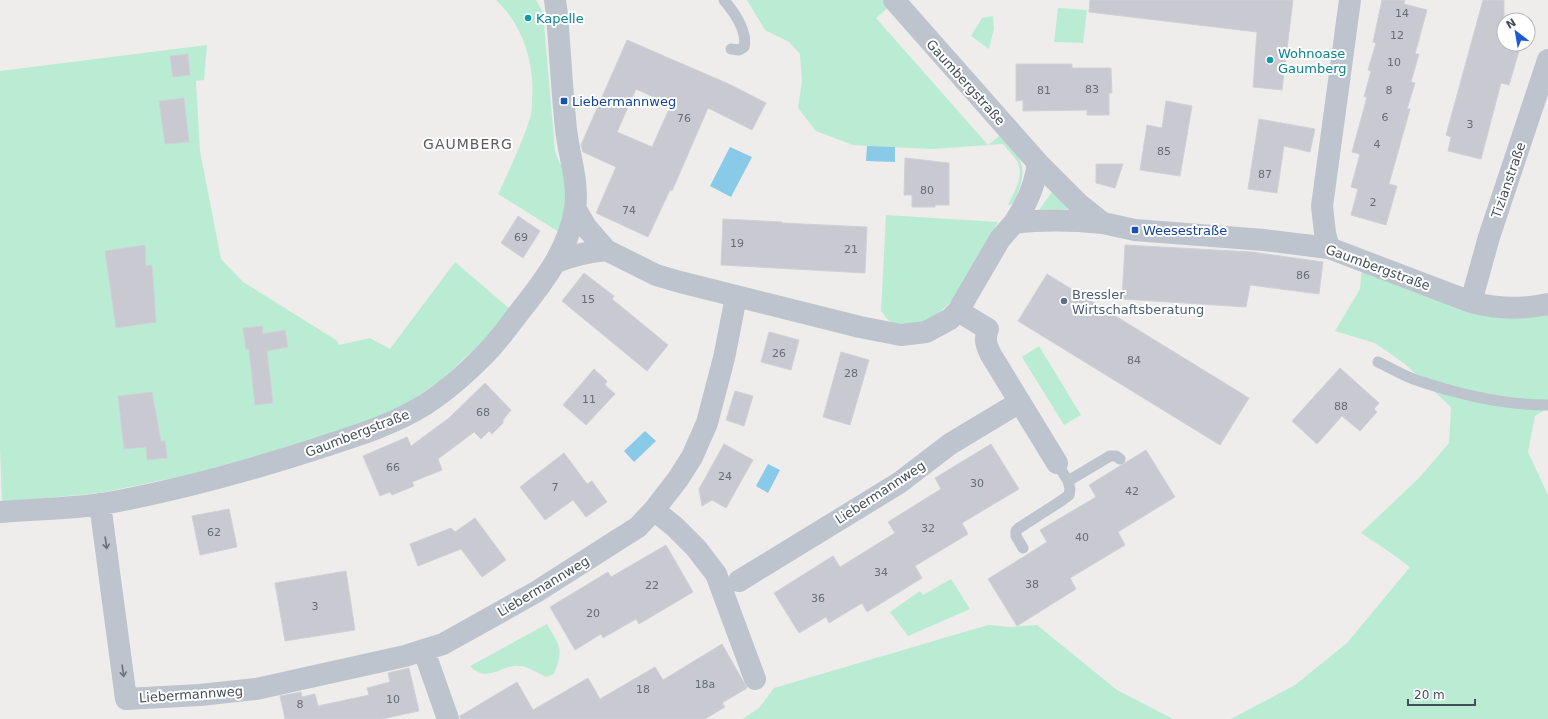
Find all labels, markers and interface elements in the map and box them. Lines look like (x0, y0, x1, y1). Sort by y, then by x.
house number: 14 (1395, 7, 1409, 20)
place label: Kapelle (536, 11, 584, 26)
north arrow (1496, 12, 1536, 52)
marker: Kapelle (523, 13, 533, 23)
text: N (1504, 16, 1518, 32)
house number: 12 (1390, 29, 1404, 42)
street label: Gaumbergstraße (923, 36, 1008, 128)
place label: Wohnoase Gaumberg (1278, 46, 1347, 76)
marker: Wohnoase Gaumberg (1265, 55, 1275, 65)
house number: 10 (1387, 56, 1401, 69)
house number: 83 (1085, 83, 1099, 96)
house number: 81 (1037, 84, 1051, 97)
house number: 8 (1386, 84, 1393, 97)
place label: Liebermannweg (572, 94, 676, 109)
marker: Liebermannweg (559, 96, 569, 106)
house number: 6 (1382, 111, 1389, 124)
house number: 76 (677, 112, 691, 125)
house number: 3 (1467, 118, 1474, 131)
district label: GAUMBERG (423, 136, 513, 152)
house number: 4 (1374, 138, 1381, 151)
street label: Tizianstraße (1488, 140, 1528, 221)
house number: 85 (1157, 145, 1171, 158)
house number: 87 (1258, 168, 1272, 181)
house number: 80 (920, 184, 934, 197)
house number: 2 (1370, 196, 1377, 209)
house number: 74 (622, 204, 636, 217)
place label: Weesestraße (1143, 223, 1227, 238)
marker: Weesestraße (1130, 225, 1140, 235)
house number: 69 (514, 231, 528, 244)
house number: 19 (730, 237, 744, 250)
street label: Gaumbergstraße (1324, 242, 1432, 293)
house number: 21 (844, 243, 858, 256)
house number: 86 (1296, 269, 1310, 282)
place label: Bressler Wirtschaftsberatung (1072, 287, 1204, 317)
house number: 15 (581, 293, 595, 306)
marker: Bressler Wirtschaftsberatung (1059, 296, 1069, 306)
house number: 26 (772, 347, 786, 360)
house number: 84 (1127, 354, 1141, 367)
house number: 28 (844, 367, 858, 380)
house number: 11 (582, 393, 596, 406)
house number: 88 (1334, 400, 1348, 413)
house number: 68 (476, 406, 490, 419)
street label: Gaumbergstraße (303, 407, 411, 460)
street label: Liebermannweg (832, 458, 928, 527)
house number: 66 (386, 461, 400, 474)
house number: 24 (718, 470, 732, 483)
house number: 30 (970, 477, 984, 490)
house number: 7 (552, 481, 559, 494)
house number: 42 (1125, 485, 1139, 498)
house number: 32 (921, 522, 935, 535)
house number: 62 (207, 526, 221, 539)
house number: 40 (1075, 531, 1089, 544)
one-way arrow (102, 536, 109, 549)
street label: Liebermannweg (495, 553, 592, 620)
house number: 34 (874, 566, 888, 579)
house number: 38 (1025, 578, 1039, 591)
house number: 22 (645, 579, 659, 592)
house number: 36 (811, 592, 825, 605)
house number: 3 (312, 600, 319, 613)
house number: 20 (586, 607, 600, 620)
one-way arrow (119, 664, 127, 677)
house number: 18a (695, 678, 715, 691)
scale bar (1408, 681, 1475, 707)
street label: Liebermannweg (139, 683, 244, 706)
house number: 18 (636, 683, 650, 696)
text: 20 m (1414, 688, 1445, 702)
house number: 10 (386, 693, 400, 706)
house number: 8 (297, 698, 304, 711)

